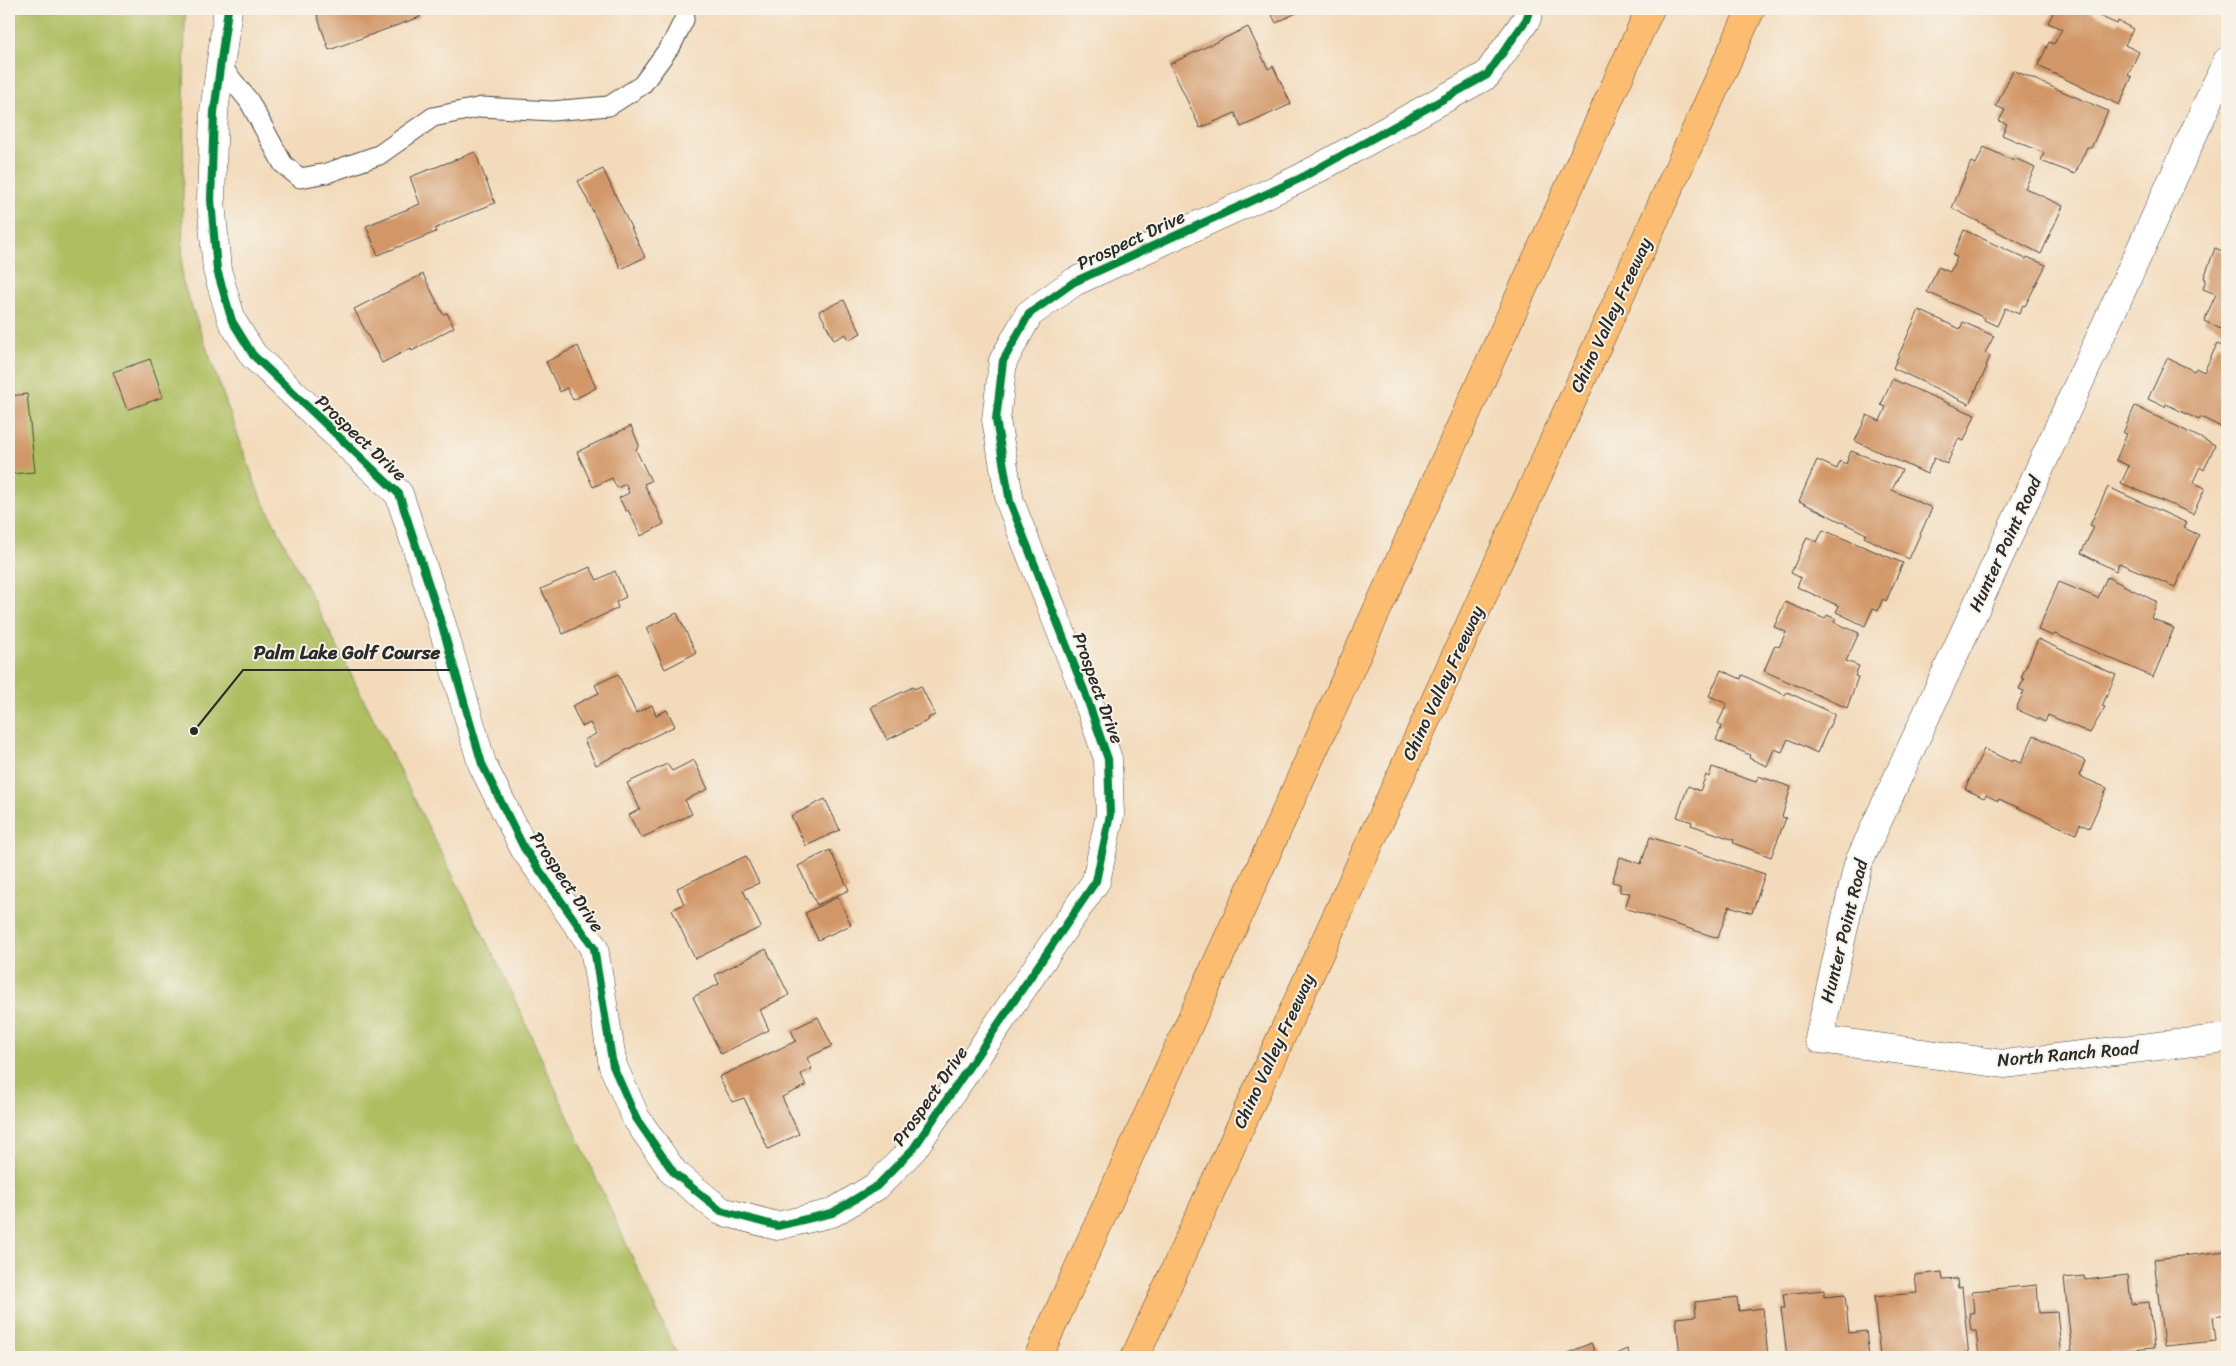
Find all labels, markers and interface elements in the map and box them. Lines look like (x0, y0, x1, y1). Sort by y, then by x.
street label: Prospect Drive (1071, 201, 1191, 279)
street label: Chino Valley Freeway (1561, 231, 1661, 398)
street label: Prospect Drive (307, 386, 415, 490)
street label: Hunter Point Road (1959, 469, 2051, 617)
street label: Chino Valley Freeway (1393, 599, 1493, 766)
street label: Prospect Drive (1063, 628, 1133, 748)
callout: Palm Lake Golf Course (243, 636, 450, 670)
text: Palm Lake Golf Course (254, 636, 441, 669)
street label: Prospect Drive (521, 825, 613, 939)
street label: Hunter Point Road (1811, 854, 1878, 1006)
street label: Chino Valley Freeway (1224, 967, 1324, 1134)
street label: North Ranch Road (1996, 1032, 2142, 1076)
street label: Prospect Drive (883, 1039, 977, 1153)

